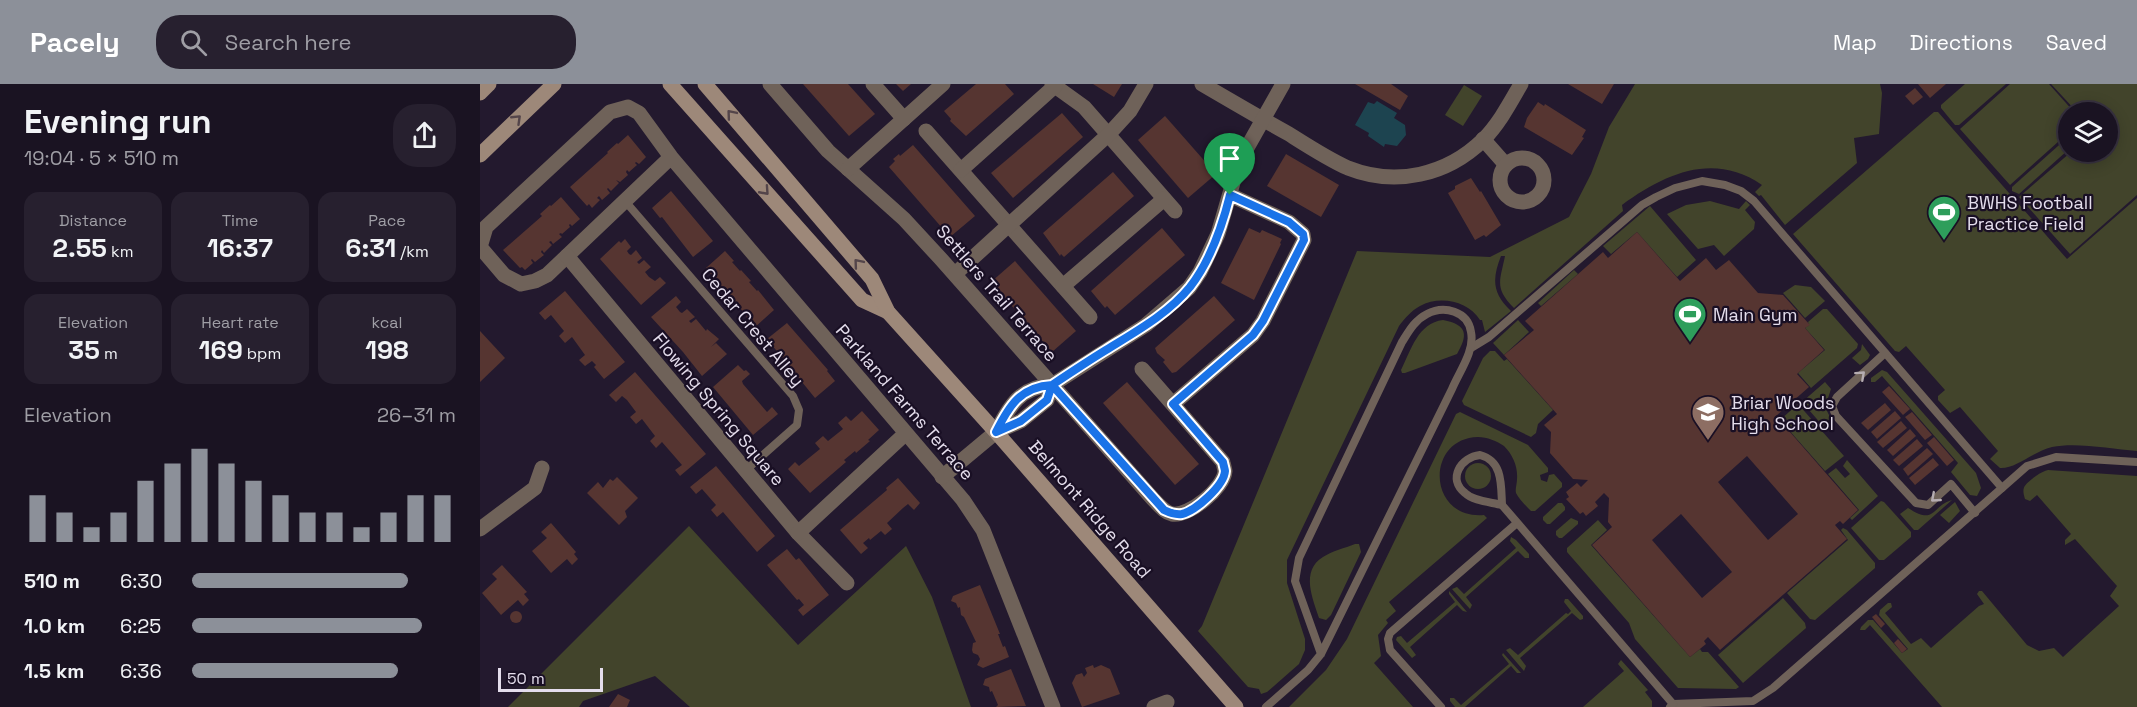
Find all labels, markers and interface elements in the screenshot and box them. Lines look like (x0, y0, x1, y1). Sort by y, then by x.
search box (156, 15, 576, 69)
text: Pacely (30, 24, 120, 60)
icon: search (177, 26, 210, 59)
text: Search here (225, 28, 352, 56)
text: Map (1833, 29, 1877, 56)
text: Directions (1910, 29, 2013, 56)
text: Saved (2046, 29, 2107, 56)
text: Evening run (24, 101, 212, 143)
map controls (2058, 102, 2118, 162)
button: layers (2058, 102, 2118, 162)
button: share (393, 104, 456, 167)
one-way arrow (728, 110, 739, 121)
one-way arrow (510, 116, 521, 127)
pin (1204, 133, 1255, 195)
icon: arrive (1213, 142, 1246, 175)
text: 19:04 · 5 × 510 m (24, 145, 179, 171)
one-way arrow (757, 184, 768, 195)
place label: BWHS Football Practice Field (1967, 191, 2093, 235)
sports icon: BWHS Football Practice Field (1926, 194, 1962, 241)
text: Distance (59, 210, 127, 231)
text: Time (222, 210, 258, 231)
text: Pace (368, 210, 406, 231)
street label: Settlers Trail Terrace (931, 220, 1063, 366)
text: 2.55 (53, 231, 107, 265)
text: 16:37 (207, 231, 273, 265)
text: 6:31 (345, 231, 396, 265)
text: km (107, 241, 133, 262)
text: /km (396, 241, 429, 262)
one-way arrow (854, 259, 865, 270)
street label: Cedar Crest Alley (697, 263, 809, 391)
sports icon: Main Gym (1672, 296, 1708, 343)
place label: Main Gym (1713, 303, 1797, 326)
text: Elevation (58, 312, 128, 333)
text: Heart rate (201, 312, 279, 333)
text: kcal (372, 312, 402, 333)
street label: Parkland Farms Terrace (831, 319, 979, 485)
street label: Flowing Spring Square (648, 328, 790, 490)
text: 35 (68, 333, 100, 367)
text: 169 (199, 333, 243, 367)
text: 198 (365, 333, 409, 367)
text: m (100, 343, 118, 364)
text: bpm (243, 343, 281, 364)
one-way arrow (1855, 371, 1866, 382)
place label: Briar Woods High School (1731, 391, 1835, 435)
school or university icon: Briar Woods High School (1690, 394, 1726, 441)
text: Elevation (24, 402, 112, 428)
text: 26–31 m (377, 402, 456, 428)
street label: Belmont Ridge Road (1024, 435, 1156, 583)
one-way arrow (1931, 491, 1942, 502)
text: 510 m (24, 568, 80, 594)
text: 6:30 (120, 568, 162, 594)
text: 1.0 km (24, 613, 85, 639)
text: 6:25 (120, 613, 161, 639)
text: 1.5 km (24, 658, 84, 684)
text: 6:36 (120, 658, 162, 684)
scale bar (498, 665, 603, 692)
text: 50 m (507, 668, 545, 689)

